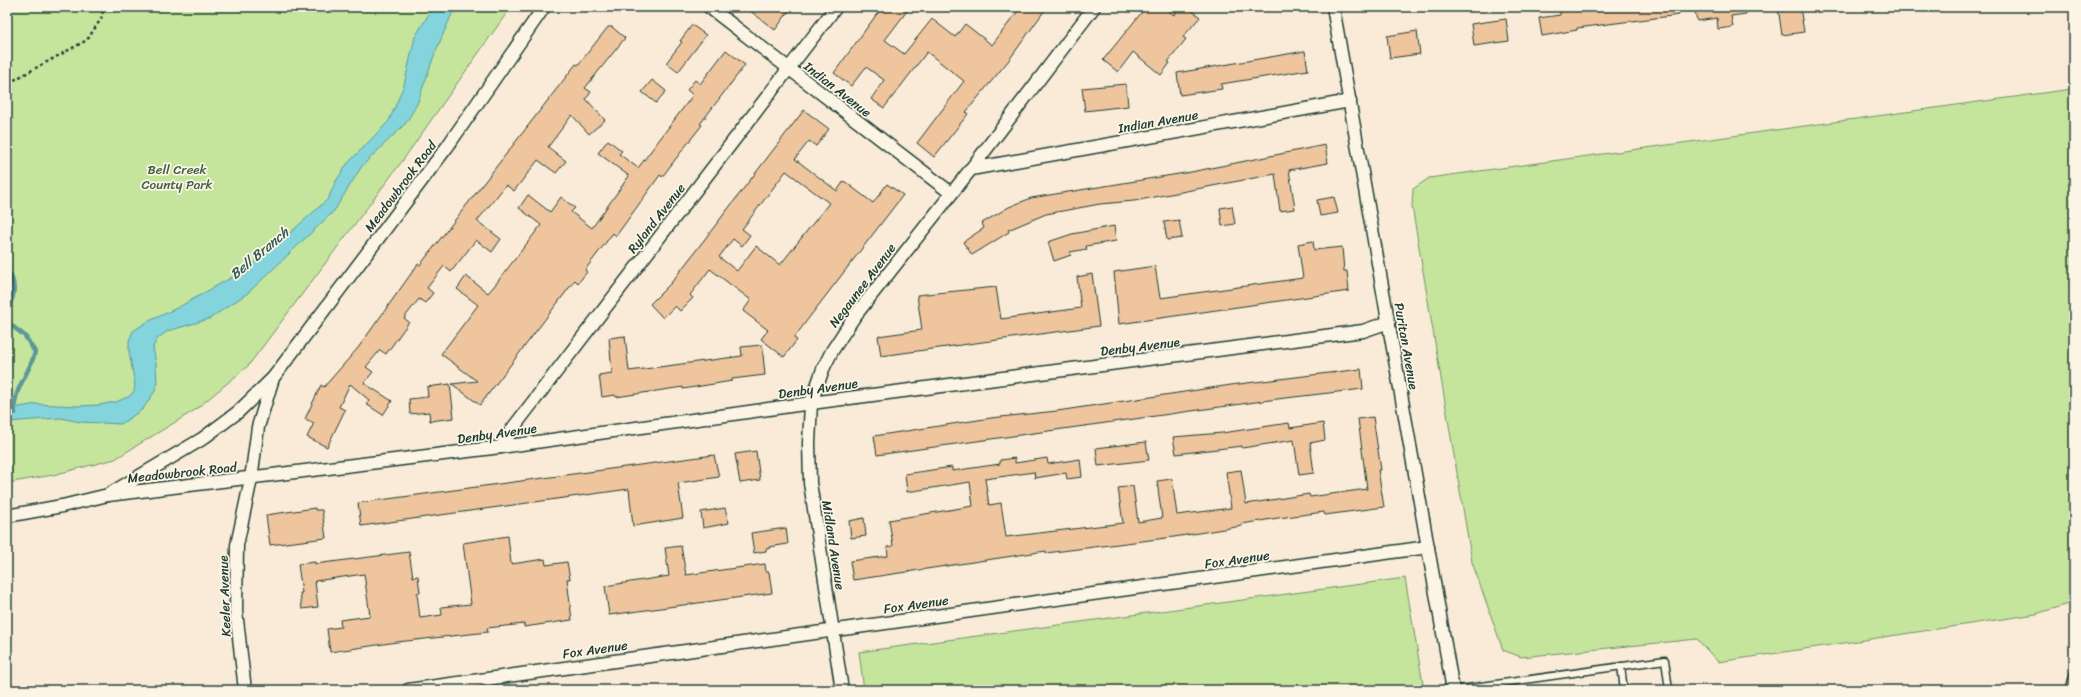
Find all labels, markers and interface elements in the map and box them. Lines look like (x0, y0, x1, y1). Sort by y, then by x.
street label: Indian Avenue (798, 55, 877, 124)
street label: Indian Avenue (1115, 103, 1200, 140)
street label: Meadowbrook Road (358, 135, 443, 237)
park label: Bell Creek County Park (141, 158, 213, 196)
street label: Ryland Avenue (621, 178, 692, 259)
water label: Bell Branch (224, 220, 296, 286)
street label: Negaunee Avenue (823, 238, 902, 333)
street label: Puritan Avenue (1388, 301, 1425, 391)
street label: Denby Avenue (1099, 330, 1181, 363)
street label: Denby Avenue (777, 372, 859, 405)
street label: Denby Avenue (456, 417, 538, 450)
street label: Meadowbrook Road (126, 455, 239, 490)
street label: Midland Avenue (815, 499, 852, 592)
street label: Fox Avenue (1203, 543, 1271, 575)
street label: Keeler Avenue (212, 555, 237, 637)
street label: Fox Avenue (882, 588, 950, 620)
street label: Fox Avenue (561, 633, 629, 665)

